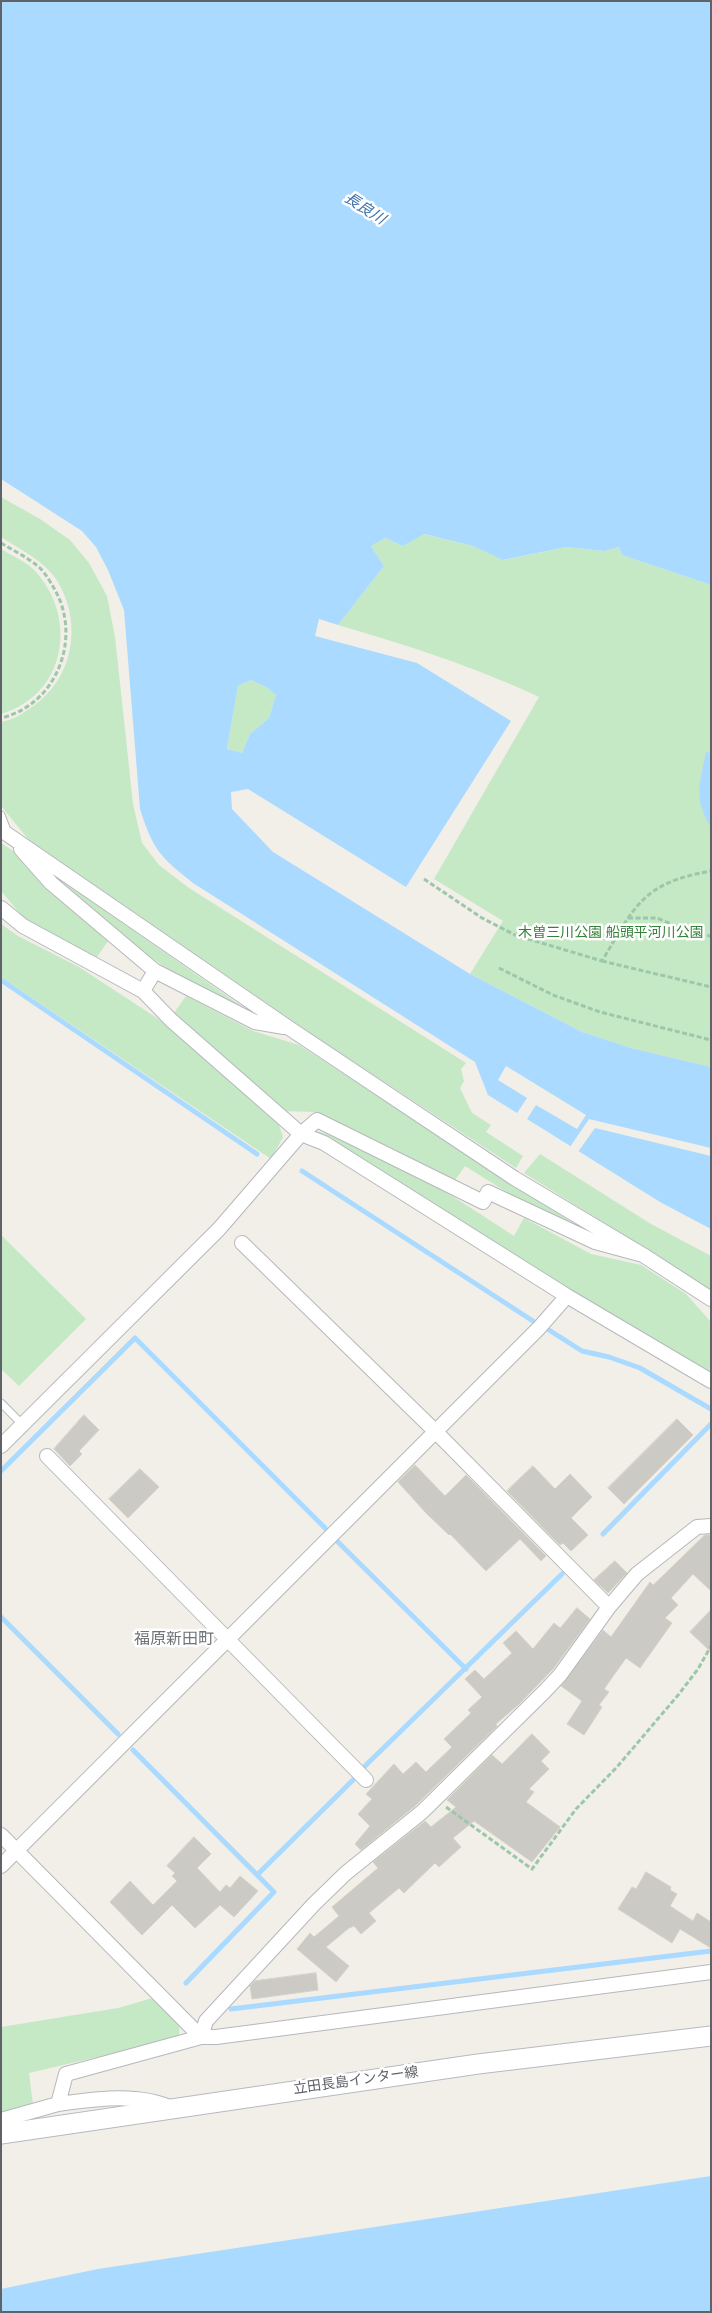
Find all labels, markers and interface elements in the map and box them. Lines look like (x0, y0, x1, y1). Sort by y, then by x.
water label: 長良川 (340, 190, 388, 230)
park label: 木曽三川公園 船頭平河川公園 (518, 926, 704, 942)
district label: 福原新田町 (134, 1631, 214, 1651)
street label: 立田長島インター線 (292, 2065, 420, 2099)

